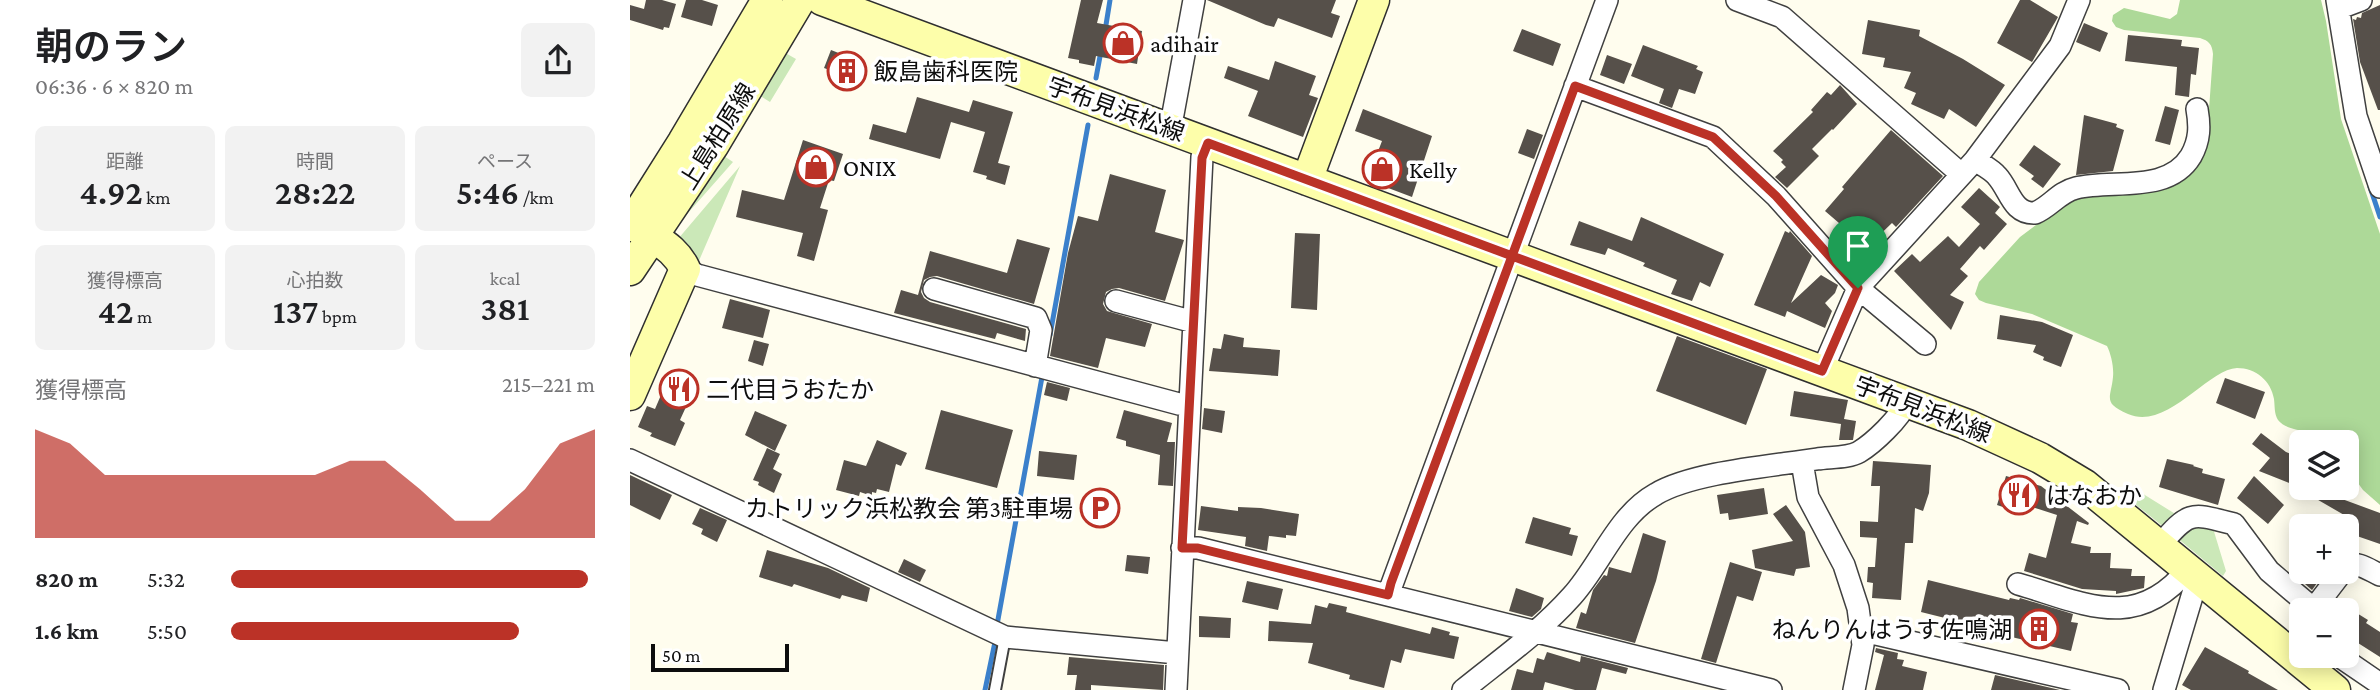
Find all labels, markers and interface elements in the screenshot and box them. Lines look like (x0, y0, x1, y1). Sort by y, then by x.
shop icon: adihair (1102, 22, 1144, 64)
button: share (521, 23, 595, 97)
text: 朝のラン (35, 26, 187, 68)
place label: adihair (1150, 30, 1219, 57)
building icon: 飯島歯科医院 (826, 50, 868, 92)
place label: 飯島歯科医院 (874, 58, 1018, 85)
street label: 宇布見浜松線 (1044, 72, 1188, 146)
text: 06:36 · 6 × 820 m (35, 73, 193, 99)
street label: 上島柏原線 (674, 78, 760, 194)
shop icon: ONIX (795, 146, 837, 188)
shop icon: Kelly (1361, 148, 1403, 190)
text: 距離 (106, 151, 144, 172)
text: 時間 (296, 151, 334, 172)
text: ペース (477, 151, 533, 172)
place label: ONIX (843, 154, 896, 181)
place label: Kelly (1409, 156, 1458, 183)
text: 4.92 (80, 173, 143, 212)
text: 28:22 (275, 173, 355, 212)
text: 5:46 (456, 173, 519, 212)
text: km (143, 187, 170, 208)
text: /km (519, 187, 554, 208)
pin (1828, 216, 1888, 288)
icon: arrive (1839, 227, 1877, 265)
text: kcal (490, 268, 520, 289)
text: 獲得標高 (87, 270, 163, 291)
text: 心拍数 (286, 270, 344, 291)
text: 381 (480, 289, 530, 328)
text: 42 (98, 292, 133, 331)
text: 137 (273, 292, 318, 331)
text: m (133, 306, 152, 327)
text: bpm (318, 306, 357, 327)
restaurant icon: 二代目うおたか (658, 368, 700, 410)
text: 215–221 m (502, 371, 595, 397)
street label: 宇布見浜松線 (1851, 371, 1995, 447)
place label: 二代目うおたか (706, 376, 874, 403)
text: 獲得標高 (35, 377, 127, 403)
map controls (2289, 430, 2359, 668)
button: layers (2289, 430, 2359, 500)
restaurant icon: はなおか (1998, 474, 2040, 516)
place label: はなおか (2046, 482, 2142, 509)
parking icon: カトリック浜松教会 第3駐車場 (1079, 487, 1121, 529)
place label: カトリック浜松教会 第3駐車場 (745, 495, 1073, 522)
button: + (2289, 514, 2359, 584)
text: 820 m (35, 566, 98, 592)
text: 5:32 (147, 566, 185, 592)
button: − (2289, 598, 2359, 668)
building icon: ねんりんはうす佐鳴湖 (2018, 608, 2060, 650)
place label: ねんりんはうす佐鳴湖 (1772, 616, 2012, 643)
text: 1.6 km (35, 618, 99, 644)
text: 5:50 (147, 618, 187, 644)
scale bar (651, 641, 789, 673)
text: 50 m (662, 645, 701, 666)

